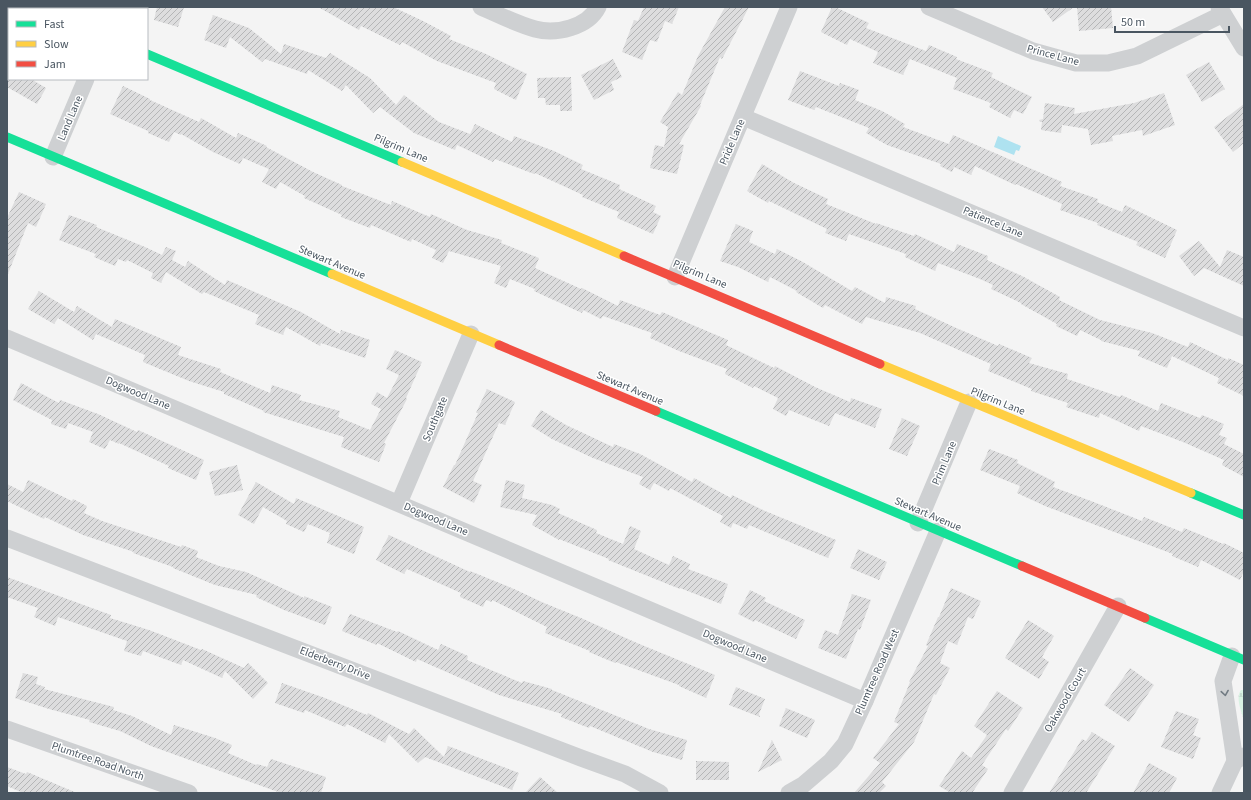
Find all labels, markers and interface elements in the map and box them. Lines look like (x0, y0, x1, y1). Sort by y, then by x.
legend (8, 8, 148, 80)
scale bar (1115, 8, 1229, 34)
text: 50 m (1121, 14, 1145, 31)
text: Fast (44, 16, 64, 33)
text: Slow (44, 36, 69, 53)
street label: Prince Lane (1025, 41, 1081, 69)
text: Jam (44, 56, 66, 73)
street label: Land Lane (54, 93, 86, 143)
street label: Pride Lane (716, 116, 749, 167)
street label: Pilgrim Lane (372, 130, 431, 166)
street label: Patience Lane (961, 203, 1026, 242)
street label: Stewart Avenue (296, 241, 368, 283)
street label: Pilgrim Lane (671, 256, 730, 292)
street label: Stewart Avenue (594, 367, 666, 409)
street label: Dogwood Lane (103, 373, 173, 414)
street label: Pilgrim Lane (969, 383, 1028, 419)
street label: Southgate (419, 394, 451, 444)
street label: Prim Lane (928, 438, 960, 487)
street label: Stewart Avenue (892, 493, 964, 535)
street label: Dogwood Lane (401, 499, 471, 540)
street label: Dogwood Lane (700, 626, 770, 667)
street label: Plumtree Road West (851, 626, 903, 717)
street label: Elderberry Drive (297, 643, 373, 684)
street label: Oakwood Court (1040, 665, 1090, 735)
one-way arrow (1220, 690, 1229, 696)
street label: Plumtree Road North (50, 738, 146, 784)

